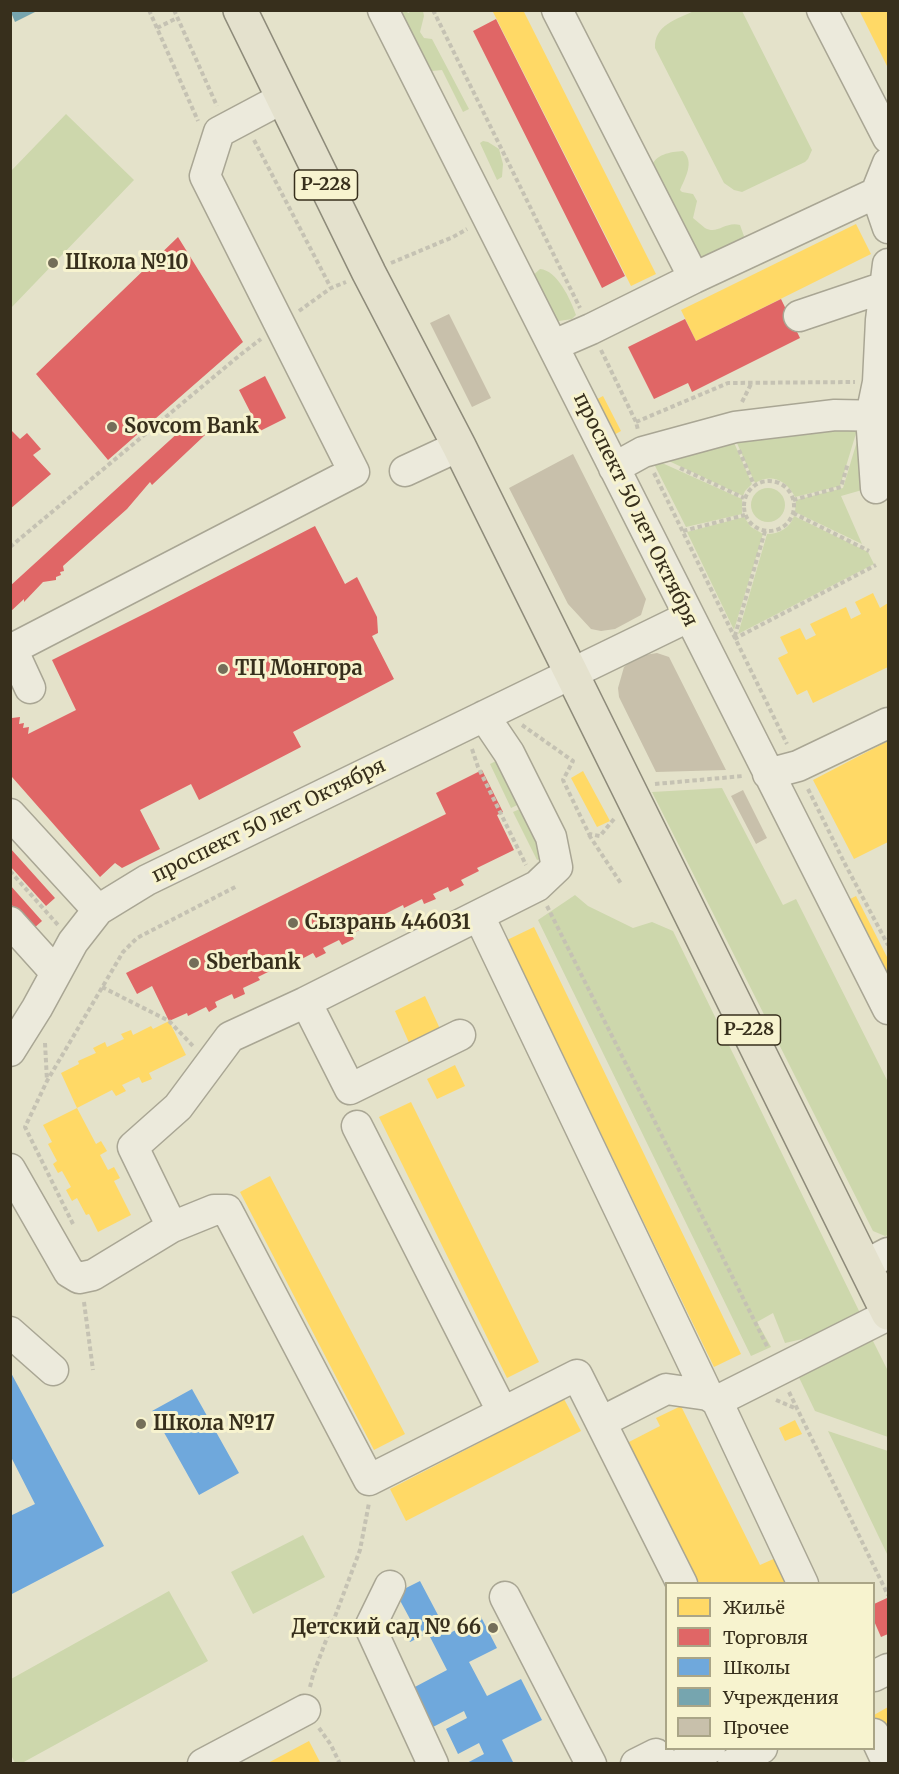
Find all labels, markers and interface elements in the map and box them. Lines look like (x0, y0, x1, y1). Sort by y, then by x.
road number: Р-228 (294, 170, 358, 200)
place label: Школа №10 (65, 251, 188, 275)
marker: Школа №10 (46, 256, 60, 270)
street label: проспект 50 лет Октября (568, 389, 702, 631)
place label: Sovcom Bank (124, 415, 259, 439)
marker: Sovcom Bank (105, 420, 119, 434)
place label: ТЦ Монгора (235, 657, 363, 681)
marker: ТЦ Монгора (216, 662, 230, 676)
street label: проспект 50 лет Октября (148, 754, 390, 888)
place label: Сызрань 446031 (305, 911, 471, 935)
marker: Сызрань 446031 (286, 916, 300, 930)
place label: Sberbank (206, 951, 301, 975)
marker: Sberbank (187, 956, 201, 970)
road number: Р-228 (718, 1015, 780, 1045)
place label: Школа №17 (153, 1412, 275, 1436)
marker: Школа №17 (134, 1417, 148, 1431)
legend (665, 1582, 875, 1750)
text: Жильё (723, 1596, 785, 1619)
place label: Детский сад № 66 (292, 1616, 481, 1640)
marker: Детский сад № 66 (486, 1621, 500, 1635)
text: Торговля (723, 1626, 808, 1649)
text: Школы (723, 1656, 790, 1679)
text: Учреждения (723, 1686, 839, 1709)
text: Прочее (723, 1716, 789, 1739)

